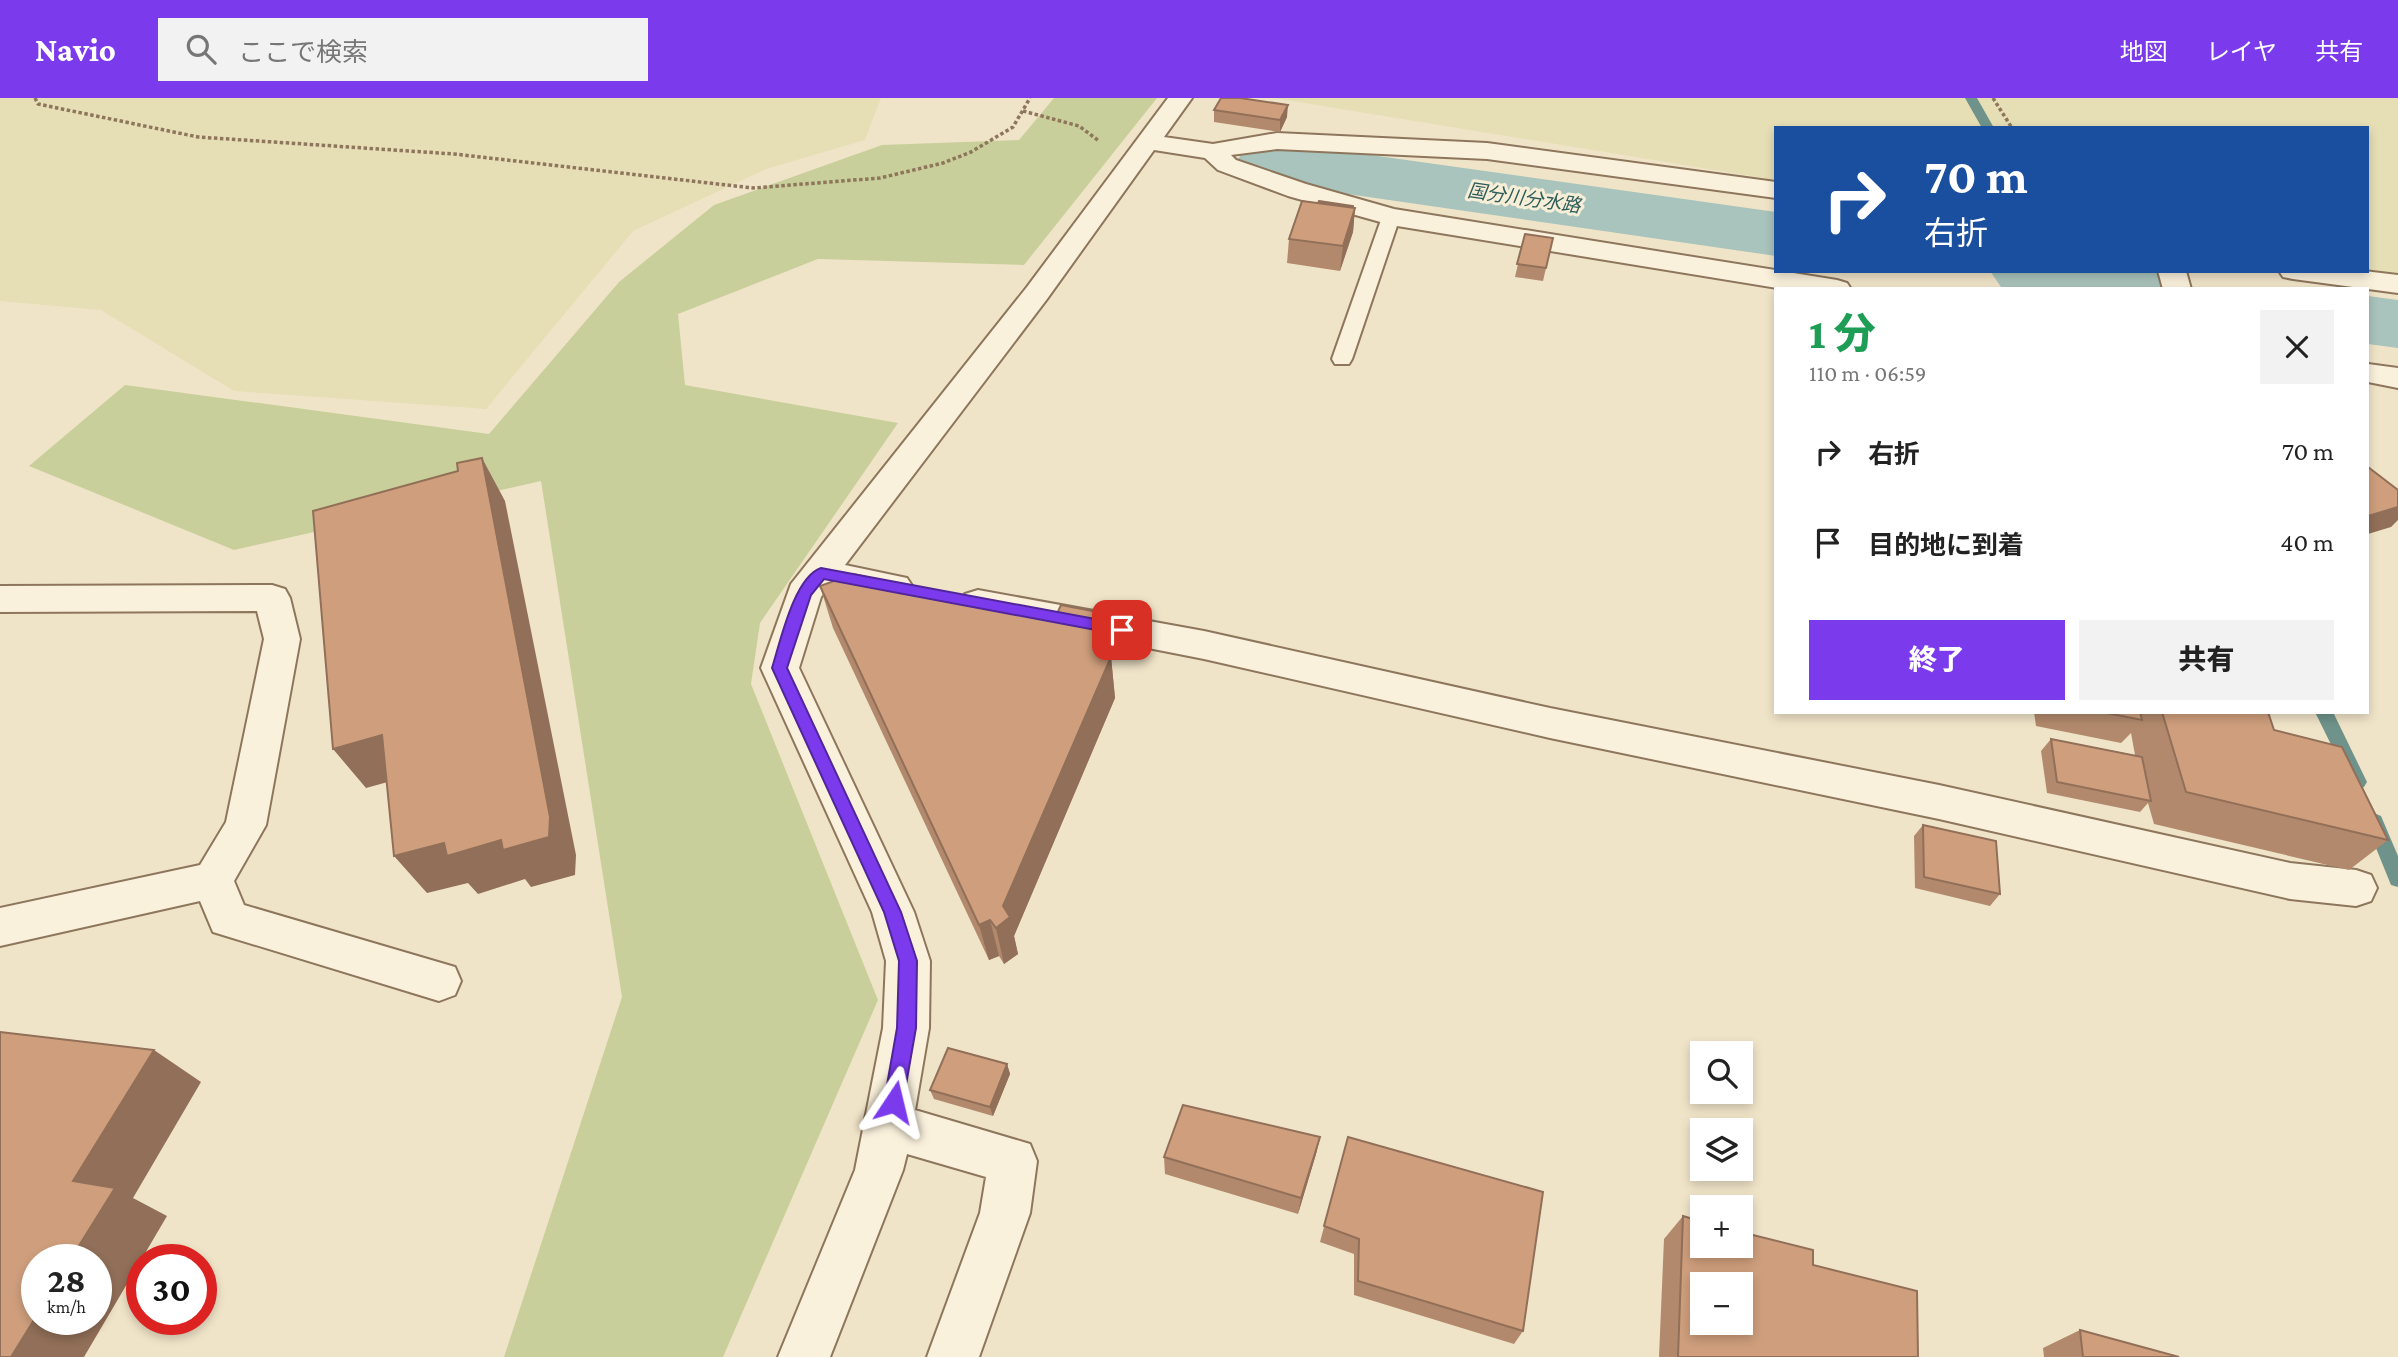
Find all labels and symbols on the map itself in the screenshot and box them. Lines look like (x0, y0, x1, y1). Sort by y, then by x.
water label: 国分川分水路 (1466, 180, 1584, 217)
pin (1092, 600, 1152, 660)
position arrow (857, 1065, 931, 1139)
speed limit sign: 30 (126, 1244, 217, 1335)

